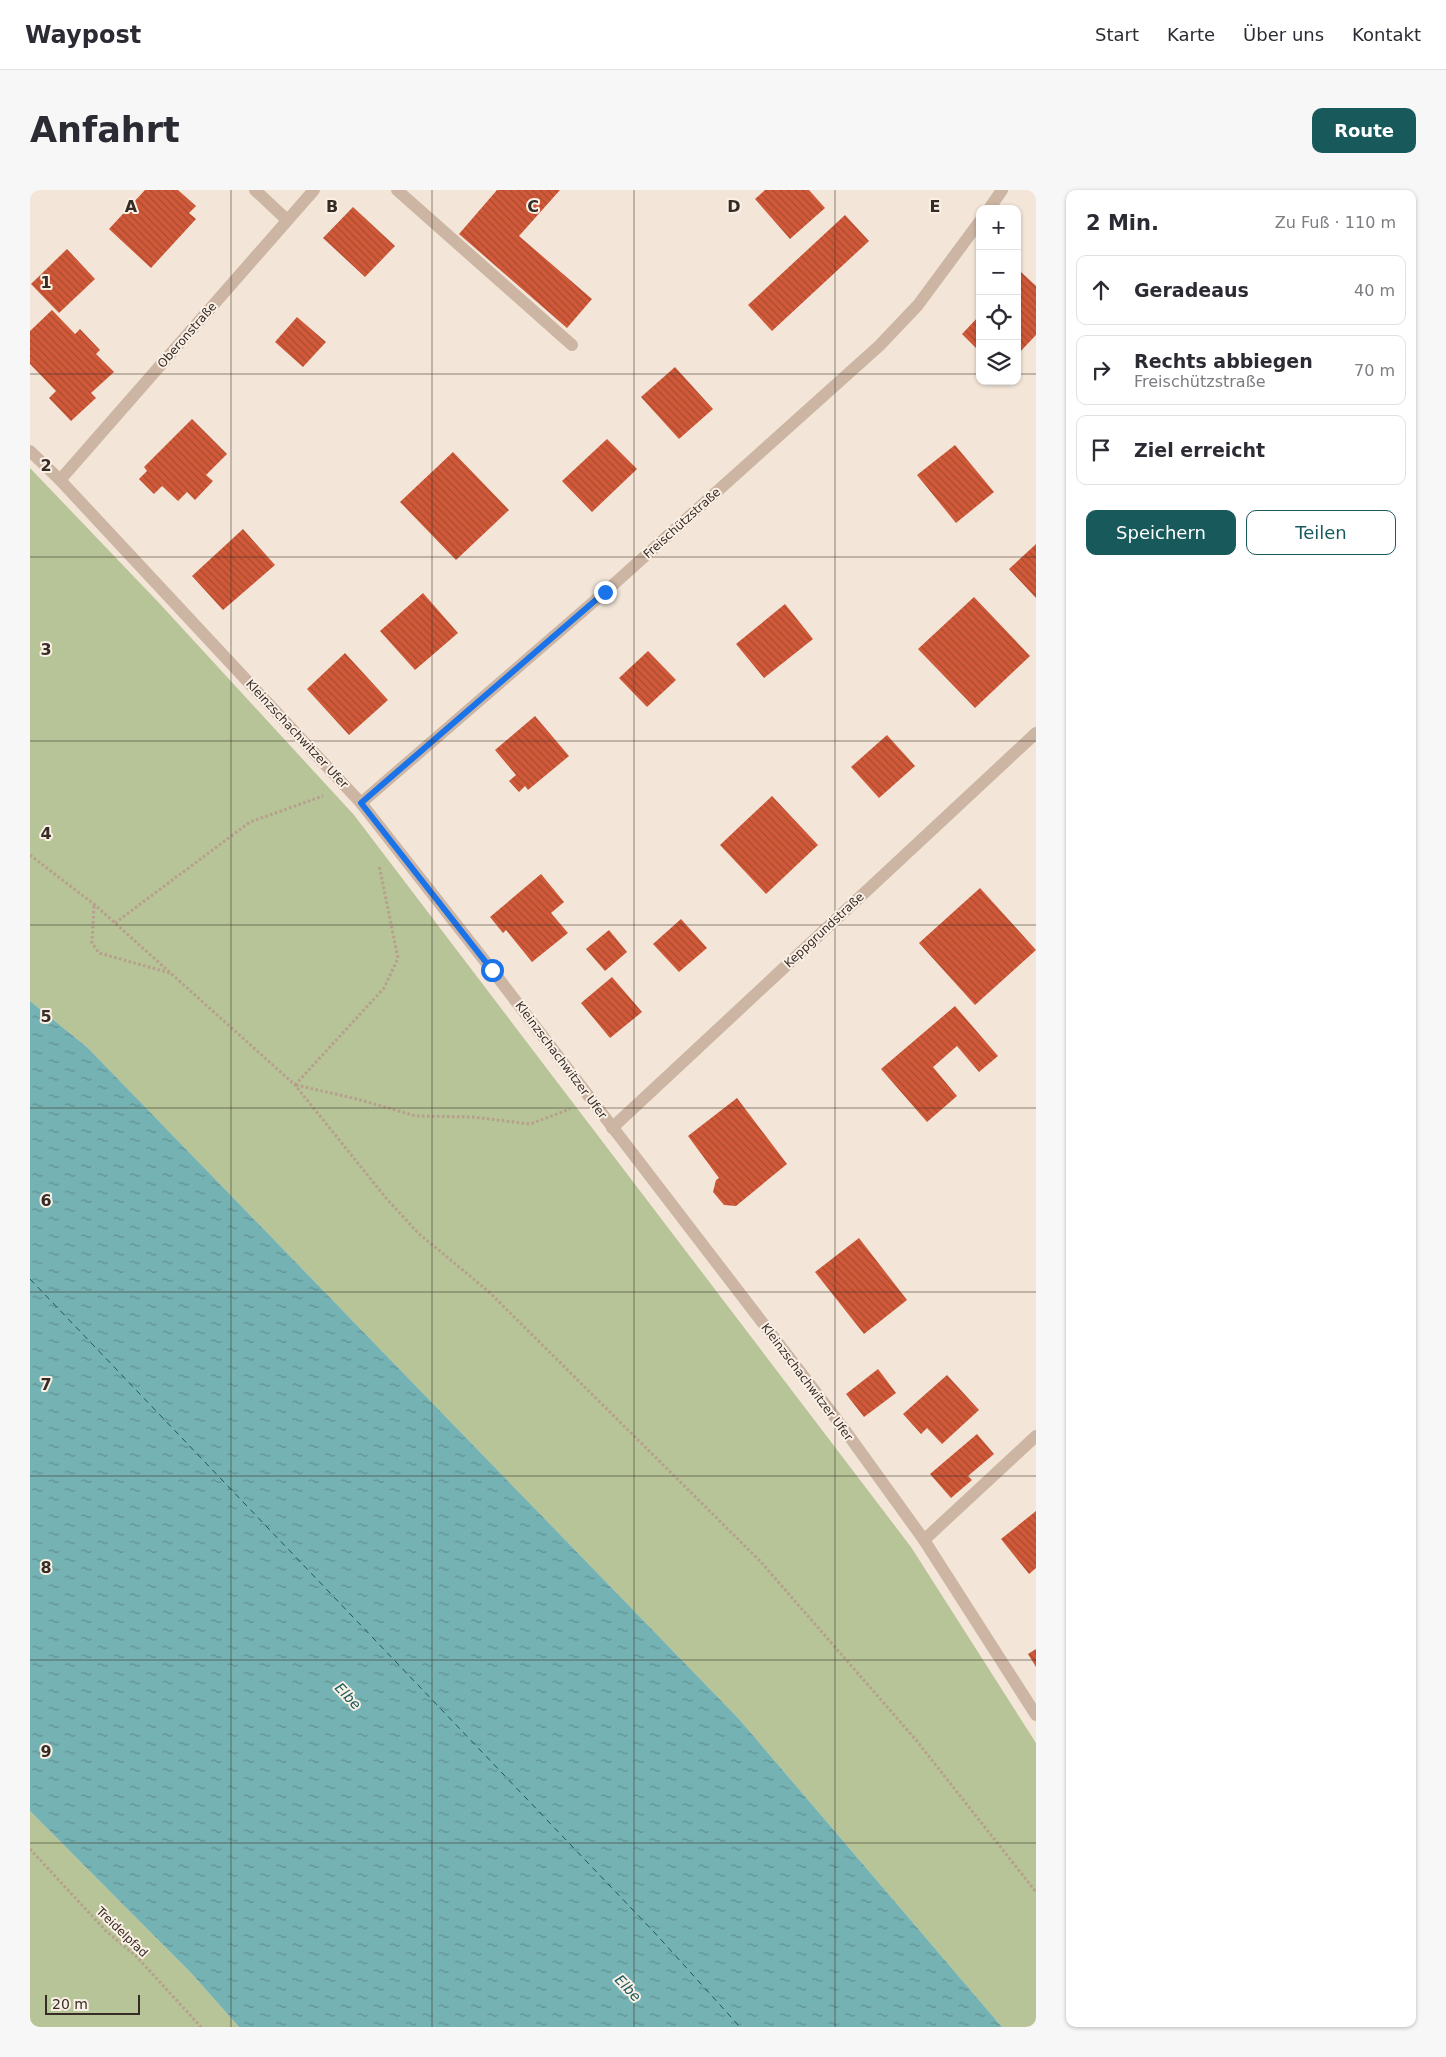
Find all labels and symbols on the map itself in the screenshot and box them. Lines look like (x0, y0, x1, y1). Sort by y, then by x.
text: A (125, 197, 138, 216)
text: B (326, 197, 338, 216)
text: C (527, 197, 539, 216)
text: D (727, 197, 741, 216)
text: E (930, 197, 940, 216)
text: 1 (40, 273, 52, 292)
street label: Oberonstraße (155, 299, 219, 371)
text: 2 (40, 456, 52, 475)
street label: Freischützstraße (641, 485, 723, 561)
route end (594, 581, 617, 604)
text: 3 (40, 640, 52, 659)
street label: Kleinzschachwitzer Ufer (243, 677, 351, 791)
text: 4 (40, 824, 52, 843)
street label: Keppgrundstraße (781, 890, 867, 970)
route start (481, 959, 504, 982)
street label: Kleinzschachwitzer Ufer (512, 999, 610, 1122)
text: 5 (40, 1007, 52, 1026)
text: 6 (40, 1191, 52, 1210)
street label: Kleinzschachwitzer Ufer (758, 1321, 856, 1444)
text: 7 (40, 1375, 52, 1394)
text: 8 (40, 1558, 52, 1577)
water label: Elbe (332, 1680, 364, 1712)
text: 9 (40, 1742, 52, 1761)
street label: Treidelpfad (93, 1903, 151, 1960)
water label: Elbe (612, 1972, 644, 2004)
scale bar (45, 1992, 140, 2015)

